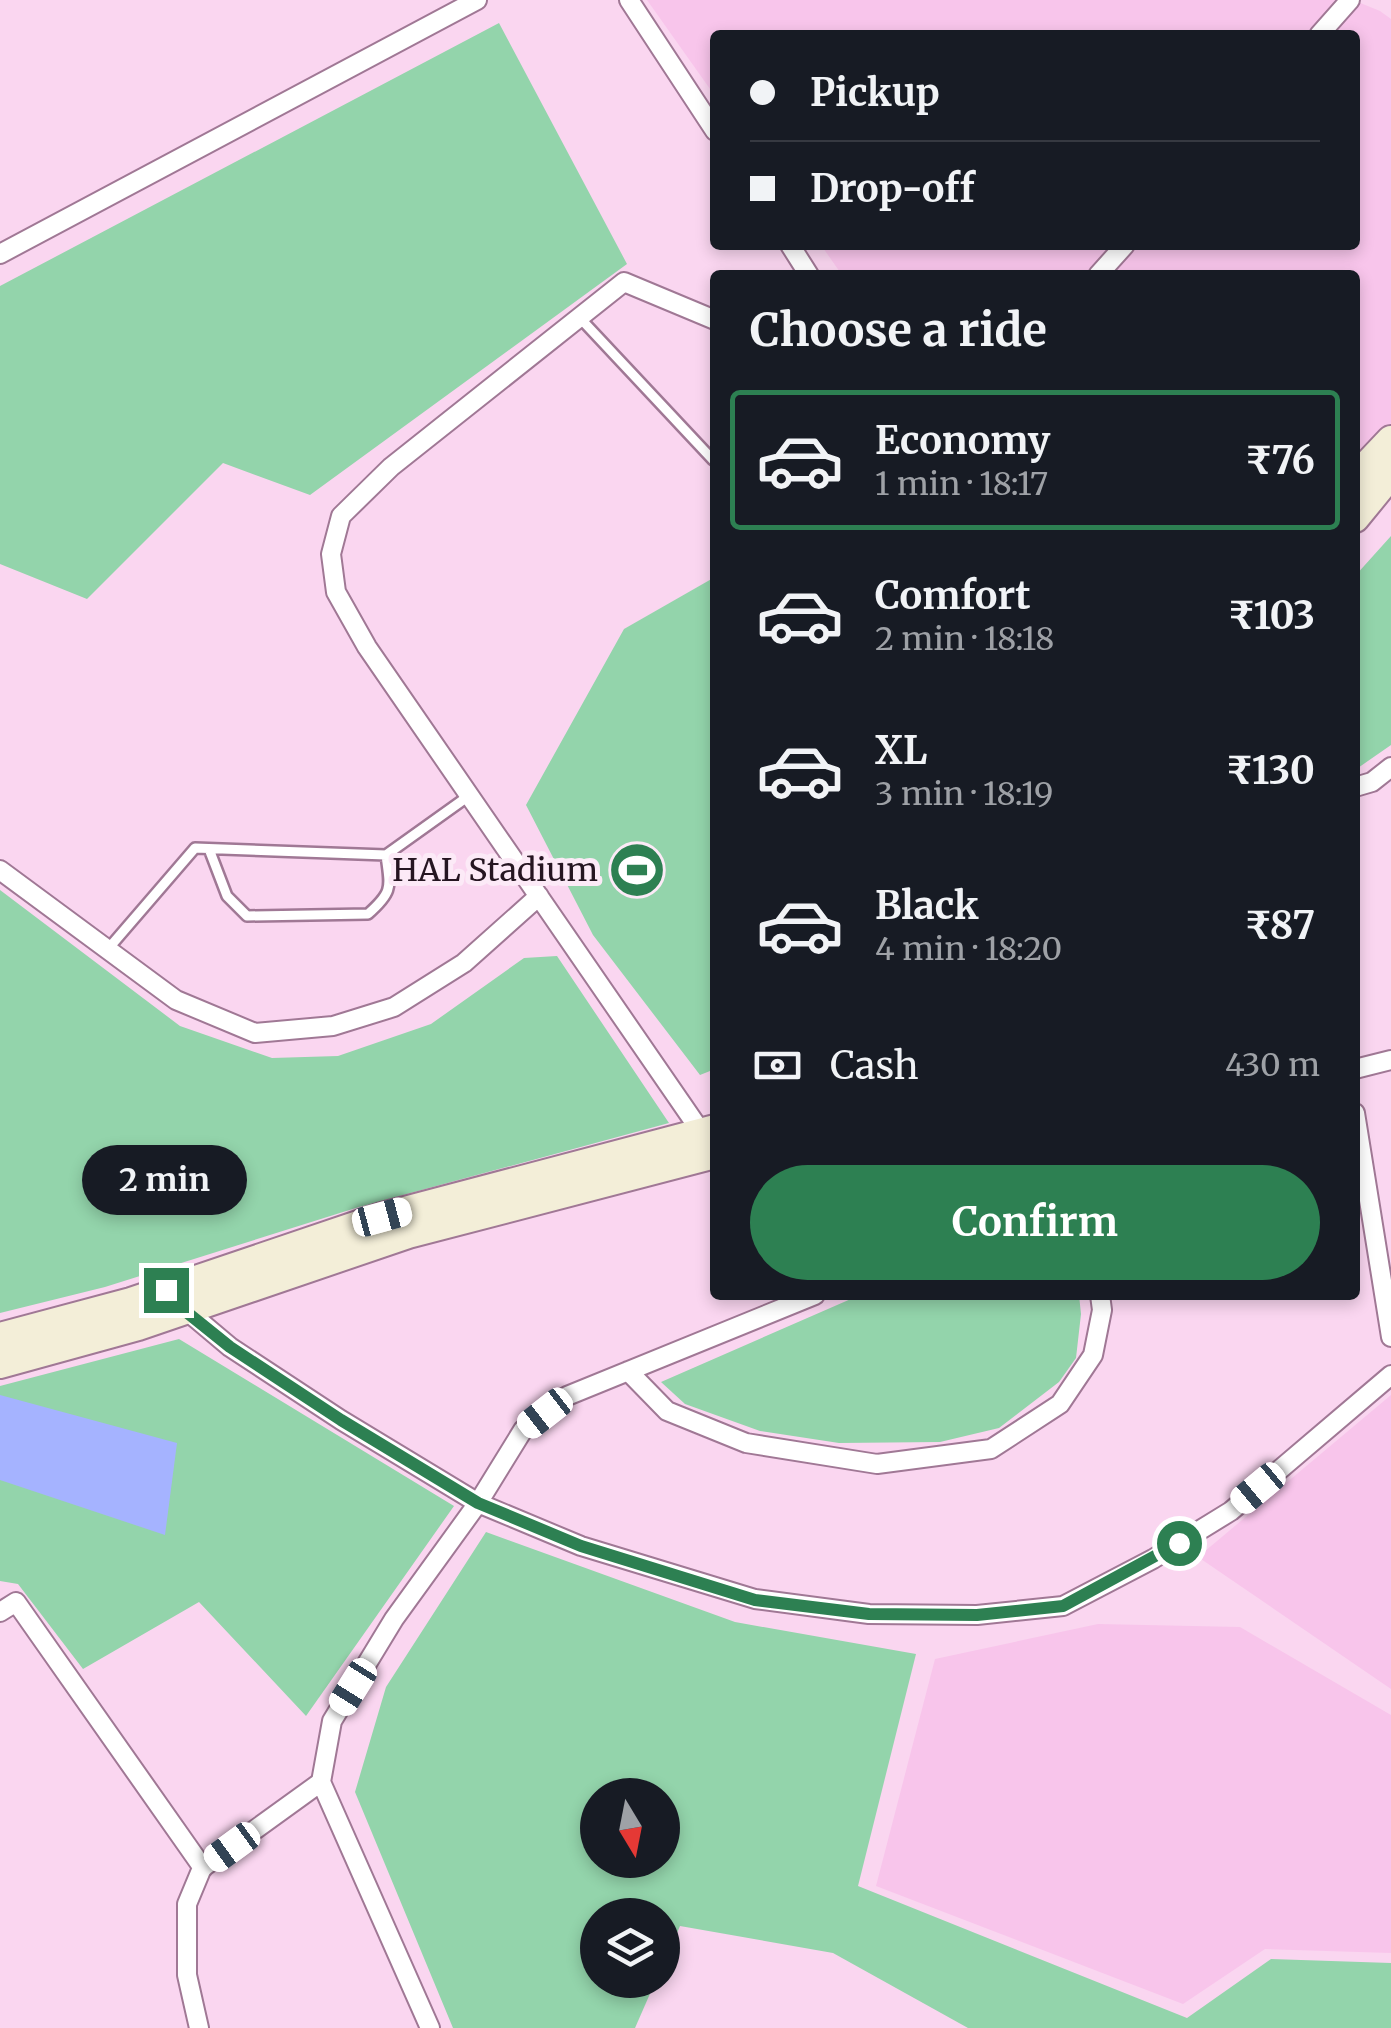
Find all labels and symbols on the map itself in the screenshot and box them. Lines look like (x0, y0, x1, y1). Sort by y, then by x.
sports icon: HAL Stadium (607, 840, 667, 900)
place label: HAL Stadium (392, 850, 598, 890)
callout: 2 min (84, 1145, 248, 1215)
car (349, 1195, 415, 1239)
route end (144, 1268, 189, 1313)
car (512, 1383, 578, 1443)
car (1225, 1457, 1291, 1519)
route start (1157, 1521, 1202, 1566)
car (324, 1654, 382, 1720)
north arrow (580, 1778, 680, 1878)
car (199, 1817, 265, 1877)

